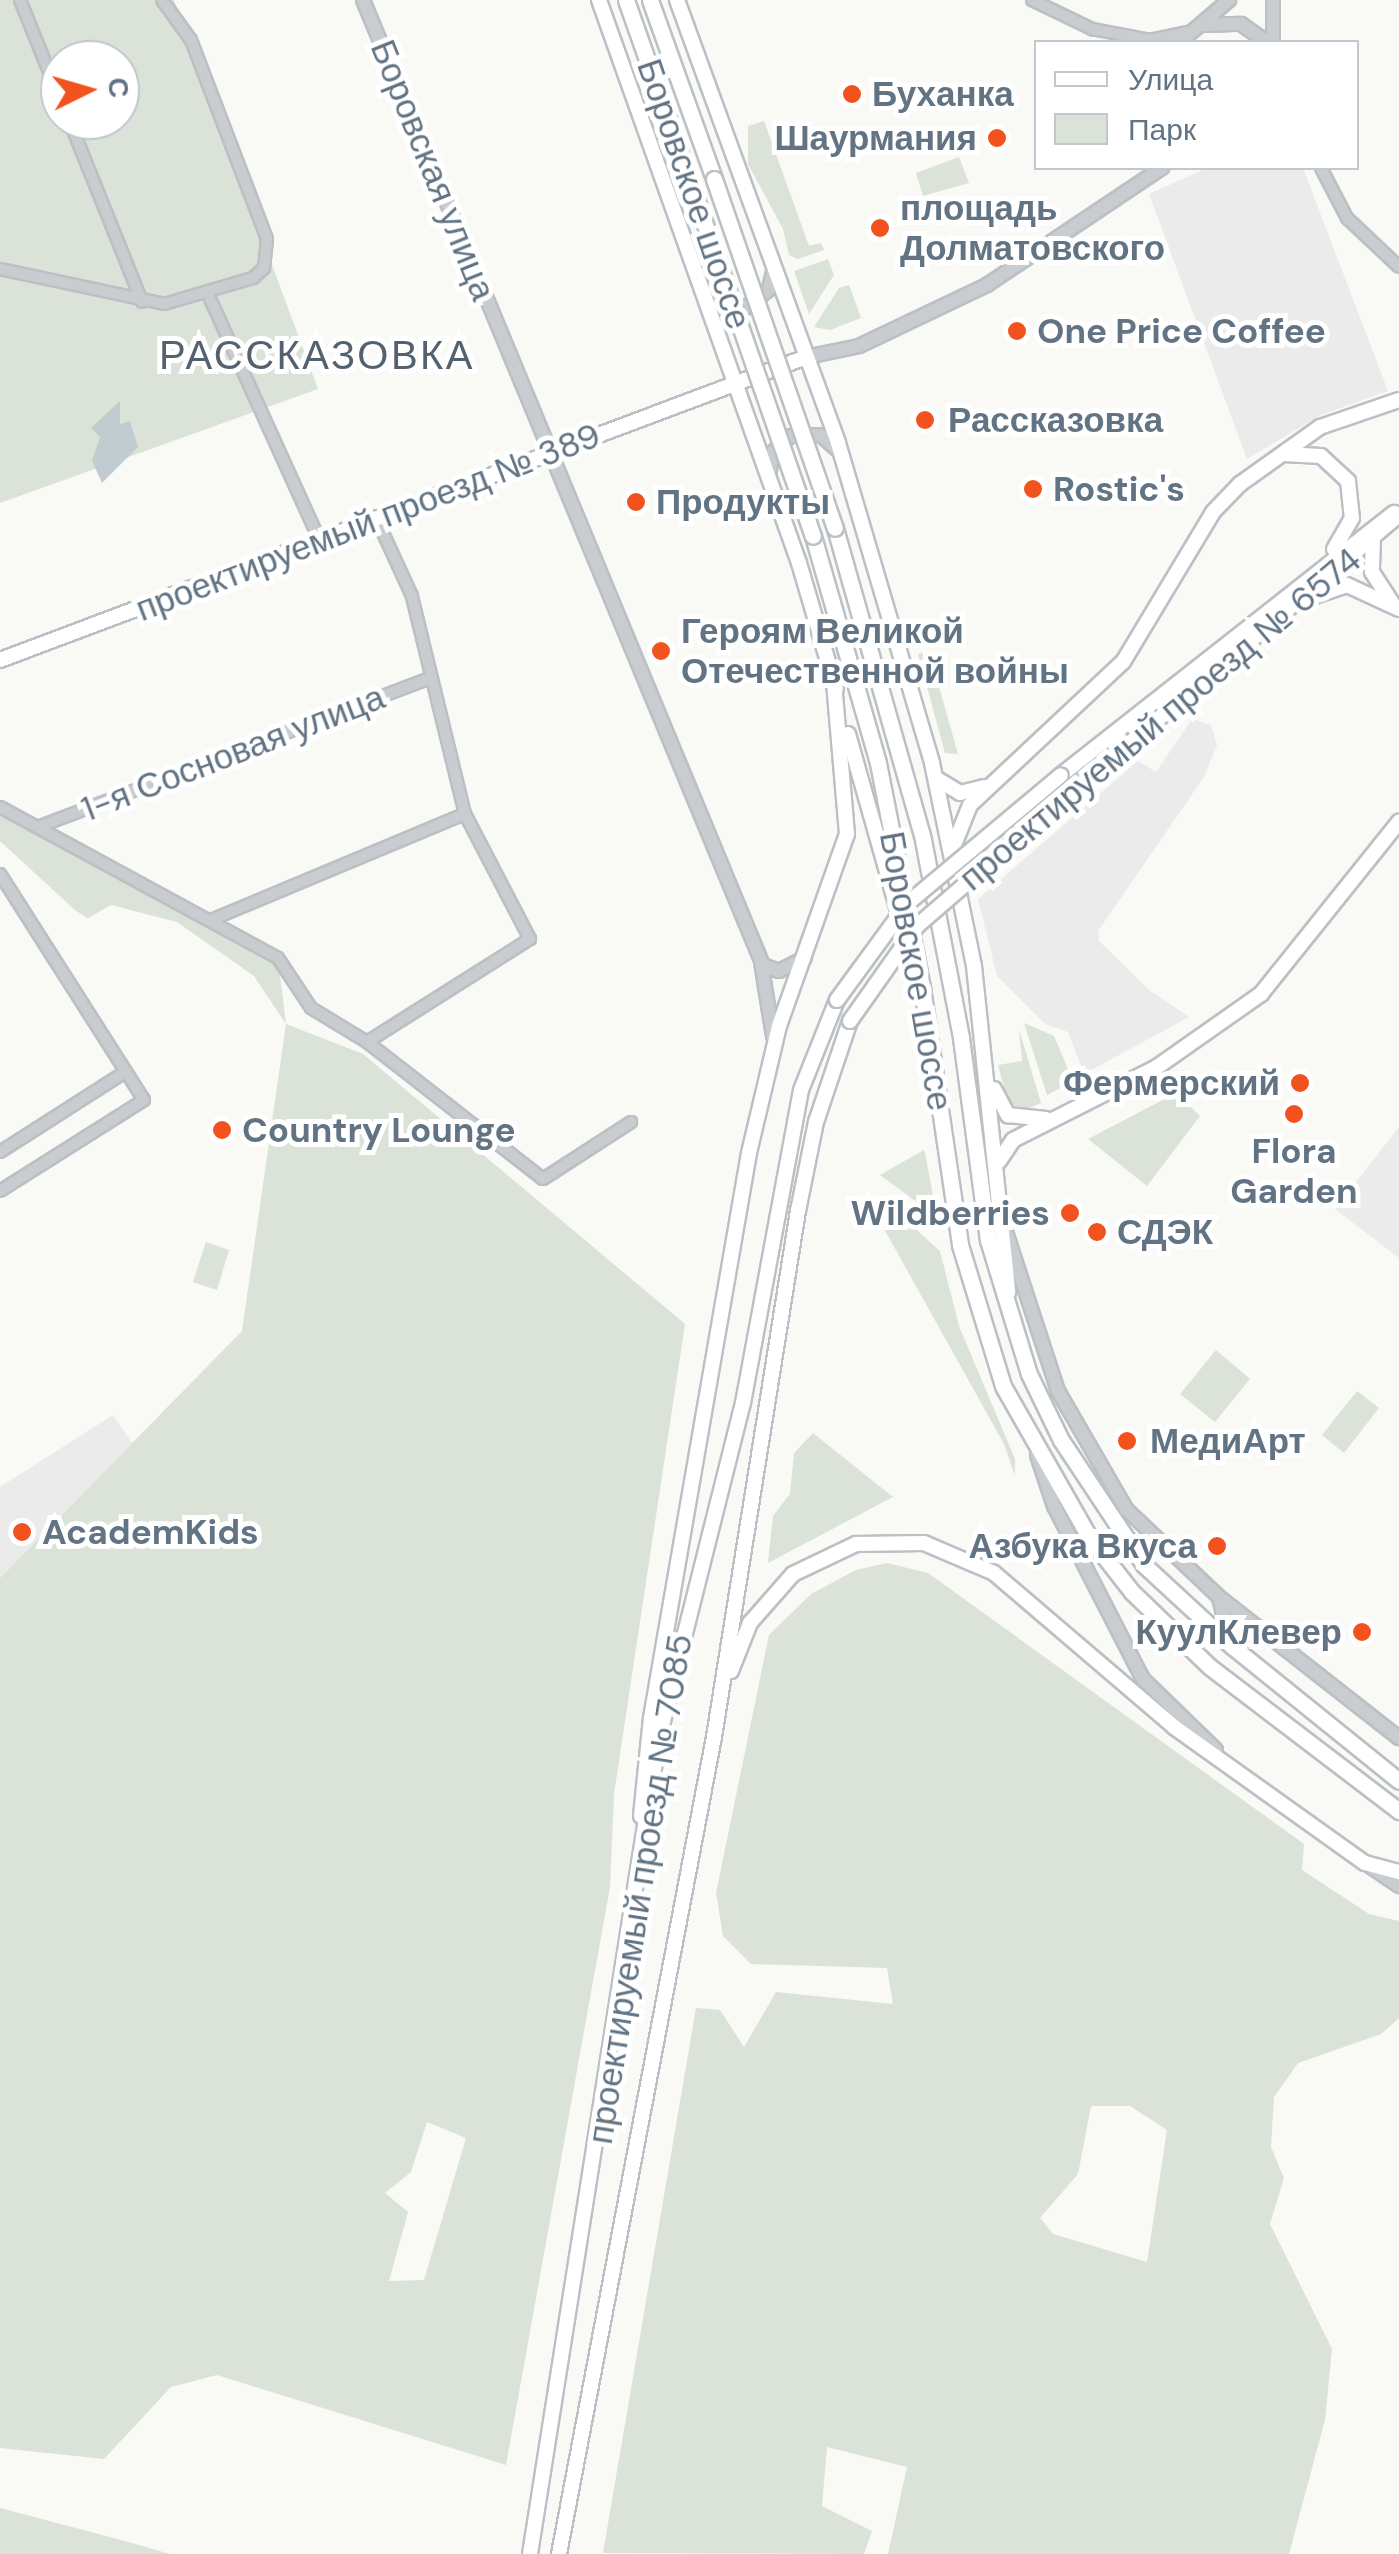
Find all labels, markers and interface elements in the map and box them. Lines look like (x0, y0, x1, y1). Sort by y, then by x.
street label: Боровская улица (362, 34, 504, 306)
north arrow (40, 40, 140, 140)
legend (1034, 40, 1359, 170)
street label: Боровское шоссе (628, 53, 760, 335)
text: Улица (1128, 60, 1213, 99)
place label: Буханка (872, 73, 1014, 115)
text: С (99, 76, 138, 99)
marker: Буханка (841, 83, 863, 105)
text: Парк (1128, 110, 1196, 149)
place label: Шаурмания (774, 117, 977, 159)
marker: Шаурмания (986, 127, 1008, 149)
place label: площадь Долматовского (900, 187, 1165, 269)
marker: площадь Долматовского (869, 217, 891, 239)
place label: One Price Coffee (1037, 310, 1326, 352)
marker: One Price Coffee (1006, 320, 1028, 342)
district label: РАССКАЗОВКА (159, 331, 475, 379)
place label: Рассказовка (948, 399, 1163, 441)
marker: Рассказовка (912, 407, 938, 433)
street label: проектируемый проезд № 389 (130, 414, 606, 630)
place label: Rostic's (1053, 468, 1185, 510)
marker: Rostic's (1022, 478, 1044, 500)
place label: Продукты (656, 481, 830, 523)
marker: Продукты (625, 491, 647, 513)
street label: проектируемый проезд № 6574 (951, 539, 1369, 899)
place label: Героям Великой Отечественной войны (681, 610, 1069, 692)
marker: Героям Великой Отечественной войны (650, 640, 672, 662)
street label: 1-я Сосновая улица (75, 676, 391, 830)
street label: Боровское шоссе (871, 828, 961, 1114)
place label: Фермерский (1063, 1062, 1280, 1104)
marker: Фермерский (1289, 1072, 1311, 1094)
marker: Flora Garden (1283, 1103, 1305, 1125)
place label: Country Lounge (242, 1109, 516, 1151)
marker: Country Lounge (211, 1119, 233, 1141)
place label: Flora Garden (1230, 1130, 1358, 1212)
place label: Wildberries (851, 1192, 1050, 1234)
marker: Wildberries (1059, 1202, 1081, 1224)
place label: СДЭК (1117, 1211, 1213, 1253)
marker: СДЭК (1086, 1221, 1108, 1243)
place label: МедиАрт (1150, 1420, 1306, 1462)
marker: МедиАрт (1114, 1428, 1140, 1454)
place label: AcademKids (42, 1511, 259, 1553)
marker: AcademKids (11, 1521, 33, 1543)
place label: Азбука Вкуса (969, 1525, 1197, 1567)
marker: Азбука Вкуса (1206, 1535, 1228, 1557)
place label: КуулКлевер (1135, 1611, 1342, 1653)
marker: КуулКлевер (1351, 1621, 1373, 1643)
street label: проектируемый проезд № 7085 (579, 1631, 701, 2147)

